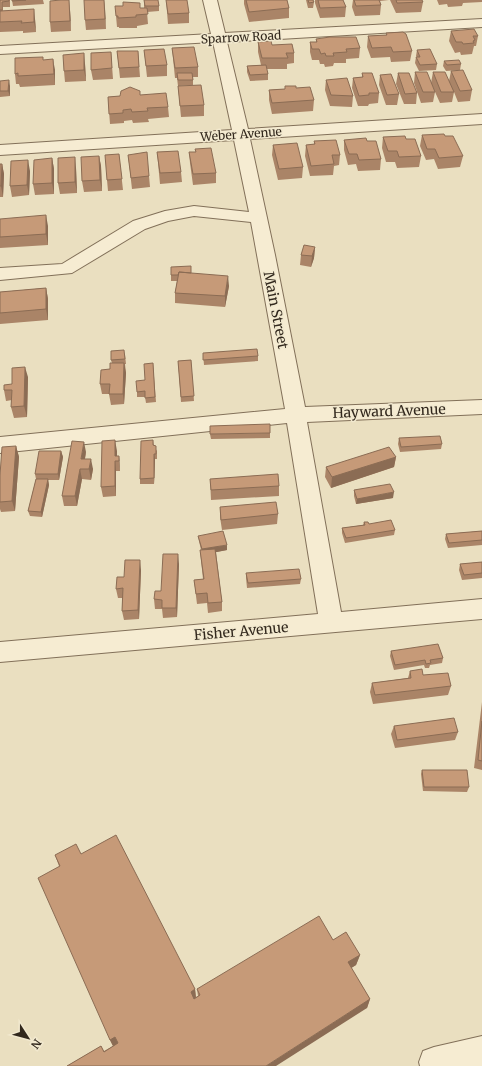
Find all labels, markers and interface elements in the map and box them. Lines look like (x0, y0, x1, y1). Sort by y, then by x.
street label: Sparrow Road (200, 27, 282, 47)
street label: Weber Avenue (199, 124, 282, 144)
street label: Main Street (260, 270, 292, 351)
street label: Hayward Avenue (332, 400, 446, 422)
street label: Fisher Avenue (193, 618, 289, 644)
north arrow (8, 1018, 48, 1058)
text: N (28, 1036, 44, 1052)

